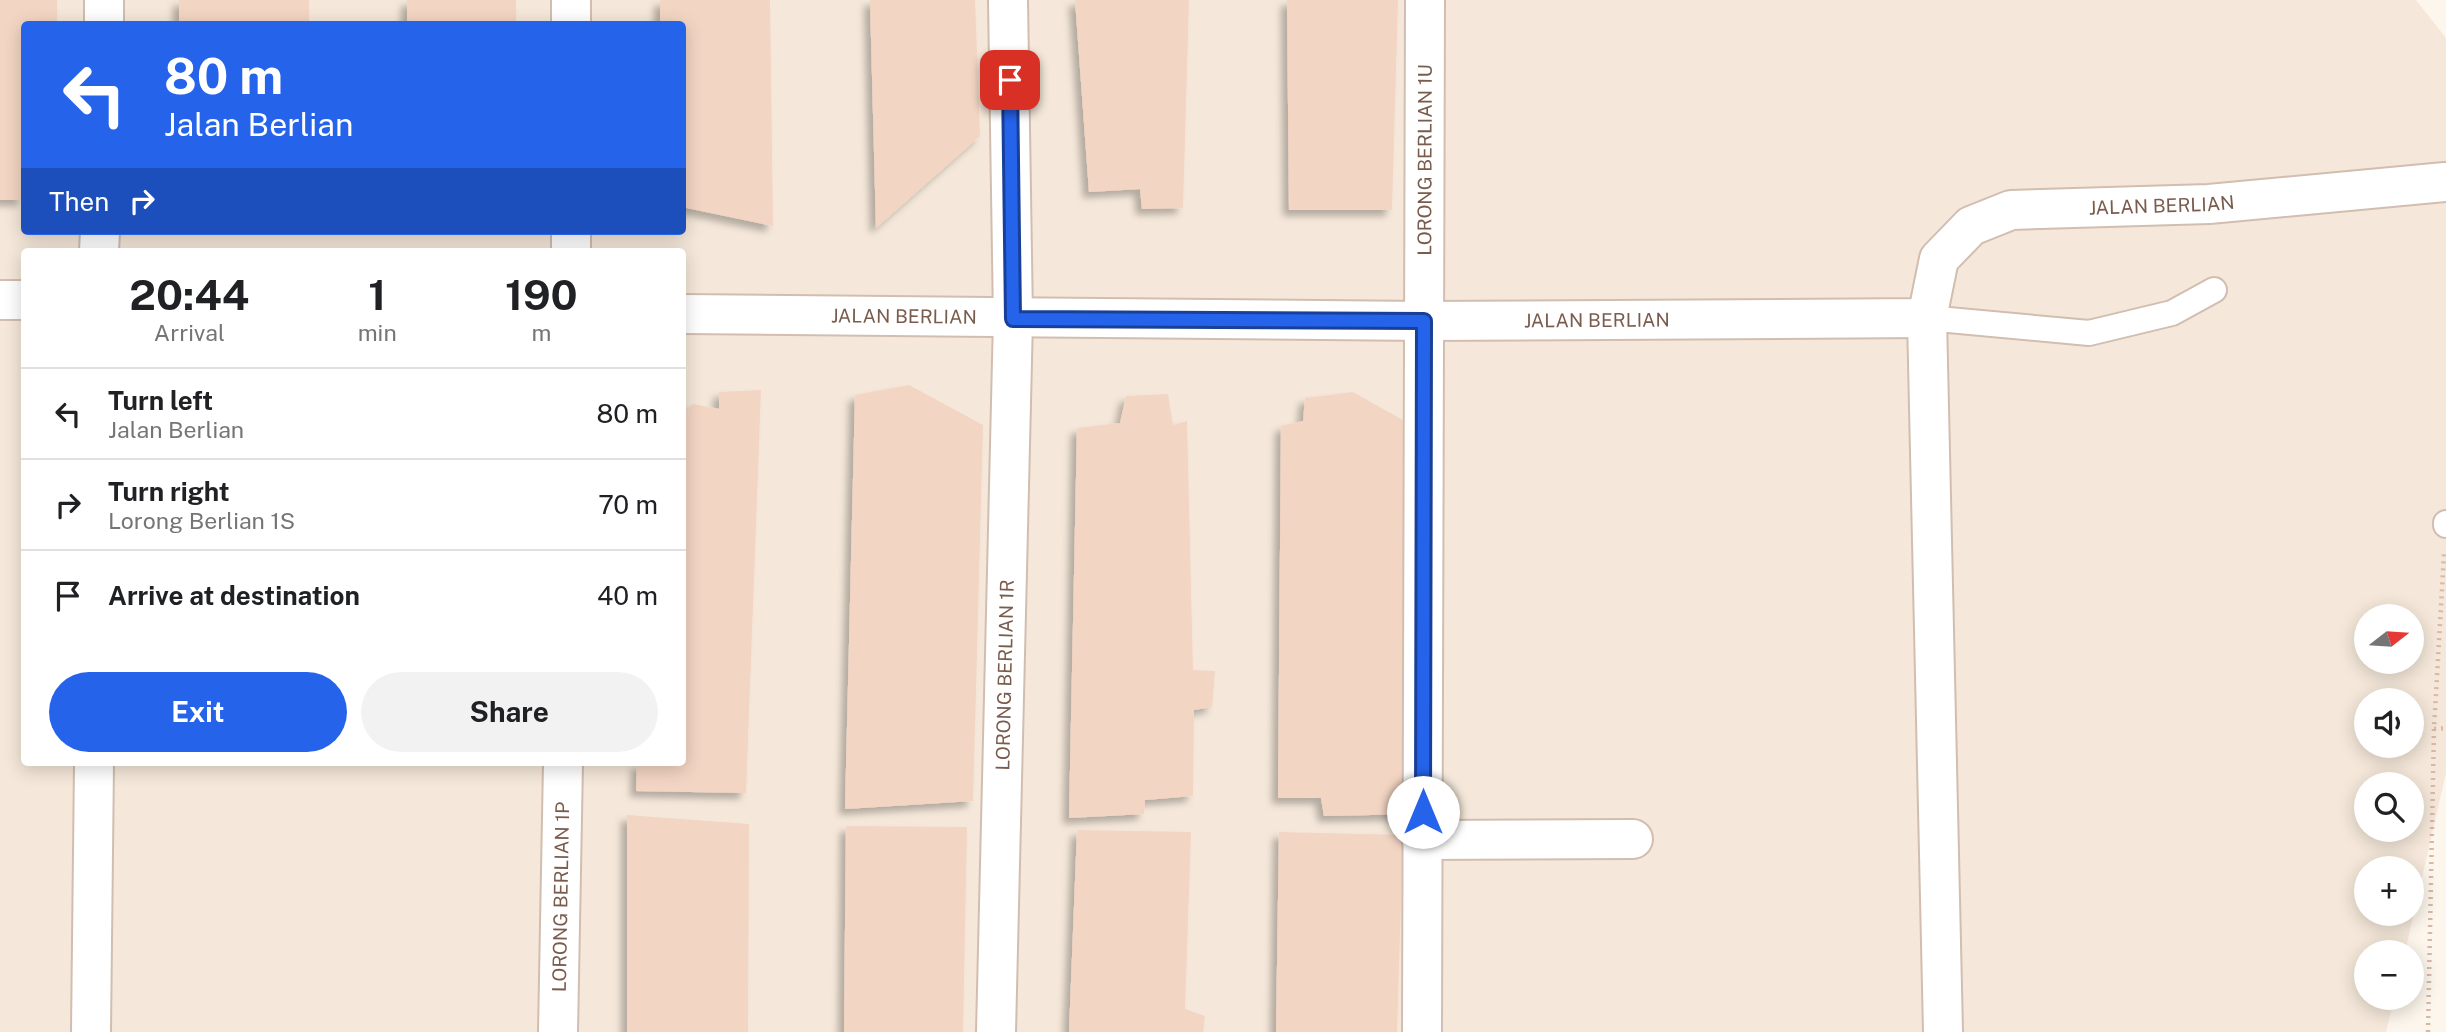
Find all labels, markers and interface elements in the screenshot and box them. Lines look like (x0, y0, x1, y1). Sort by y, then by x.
text: 80 m (164, 47, 283, 105)
icon: left (49, 49, 140, 140)
pin (980, 50, 1040, 110)
icon: arrive (991, 61, 1029, 99)
street label: LORONG BERLIAN 1U (1413, 64, 1436, 256)
text: Jalan Berlian (164, 106, 353, 143)
icon: right (123, 182, 161, 220)
text: Then (49, 186, 109, 217)
street label: JALAN BERLIAN (2088, 191, 2235, 219)
text: 20:44 (129, 270, 249, 319)
text: 1 (368, 270, 386, 319)
text: 190 (505, 270, 578, 319)
street label: JALAN BERLIAN (831, 304, 977, 328)
street label: JALAN BERLIAN (1524, 309, 1670, 331)
text: Arrival (154, 319, 225, 346)
text: min (358, 319, 397, 346)
text: m (531, 319, 551, 346)
text: Turn left (108, 385, 213, 416)
icon: left (49, 395, 87, 433)
text: 80 m (597, 398, 658, 429)
text: Jalan Berlian (108, 416, 244, 443)
text: Turn right (108, 476, 230, 507)
icon: right (49, 486, 87, 524)
text: 70 m (598, 489, 658, 520)
text: Lorong Berlian 1S (108, 507, 295, 534)
icon: arrive (49, 577, 87, 615)
street label: LORONG BERLIAN 1R (991, 579, 1018, 771)
text: Arrive at destination (108, 580, 360, 611)
text: 40 m (597, 580, 658, 611)
north arrow (2354, 604, 2424, 674)
map controls (2354, 604, 2424, 1010)
button: Exit (49, 672, 347, 752)
button: Share (361, 672, 658, 752)
button: sound (2354, 688, 2424, 758)
button: search (2354, 772, 2424, 842)
position arrow (1386, 775, 1460, 849)
street label: LORONG BERLIAN 1P (548, 802, 573, 992)
button: + (2354, 856, 2424, 926)
button: − (2354, 940, 2424, 1010)

